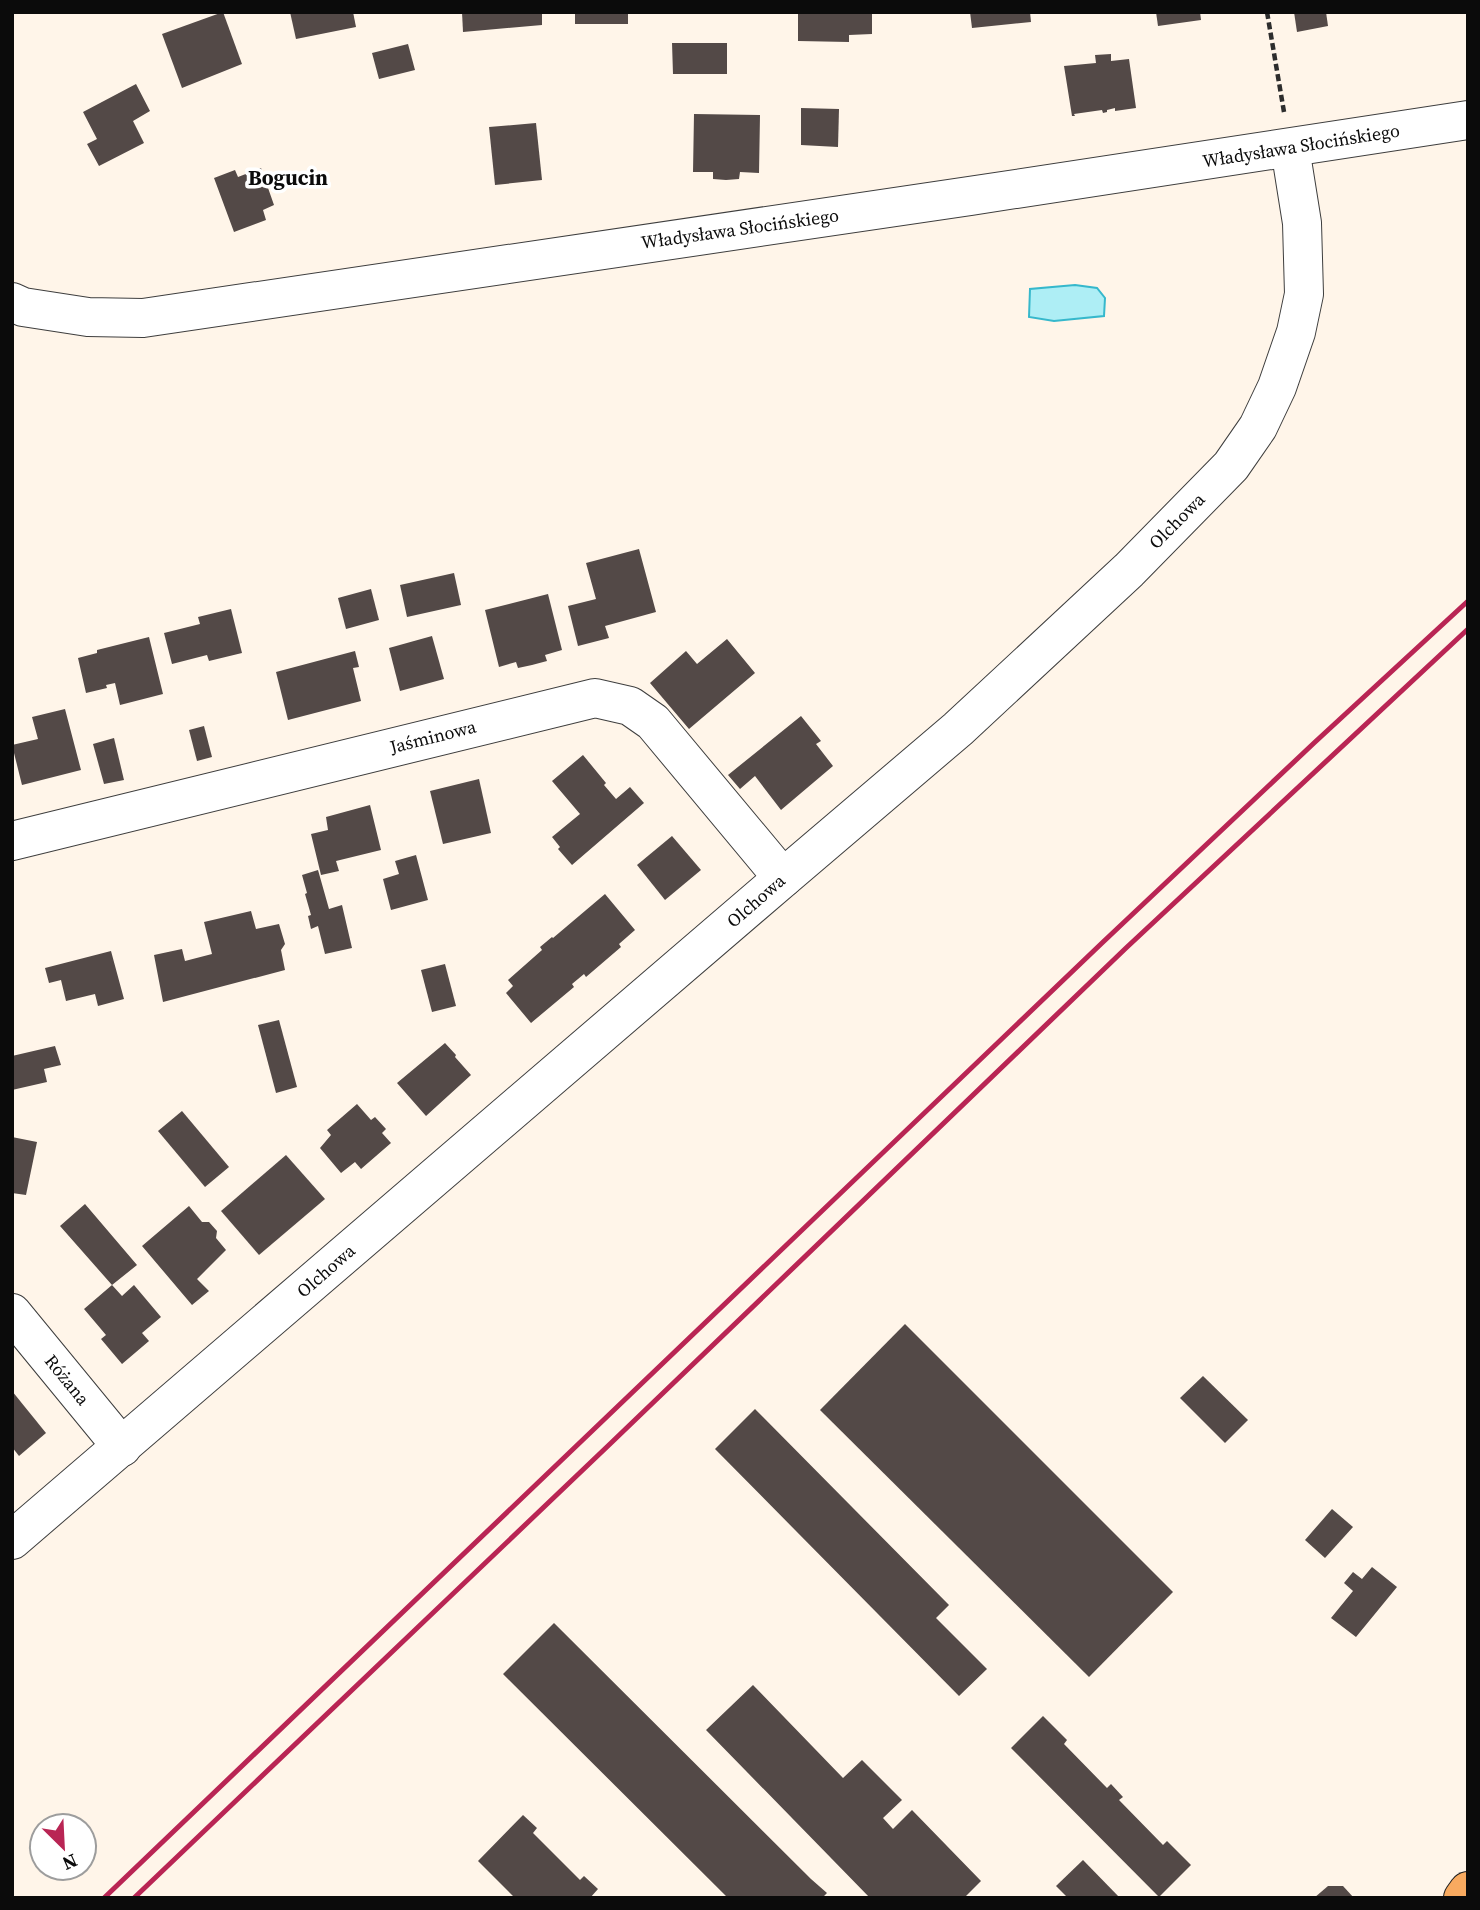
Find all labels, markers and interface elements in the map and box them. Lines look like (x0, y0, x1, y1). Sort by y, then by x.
street label: Władysława Słocińskiego (1200, 118, 1402, 173)
district label: Bogucin (248, 163, 328, 192)
street label: Władysława Słocińskiego (639, 202, 841, 255)
street label: Olchowa (1143, 486, 1211, 554)
street label: Jaśminowa (386, 714, 480, 760)
street label: Olchowa (721, 868, 791, 933)
street label: Olchowa (291, 1238, 361, 1303)
street label: Różana (39, 1349, 96, 1411)
north arrow (28, 1812, 98, 1882)
text: N (58, 1848, 82, 1877)

